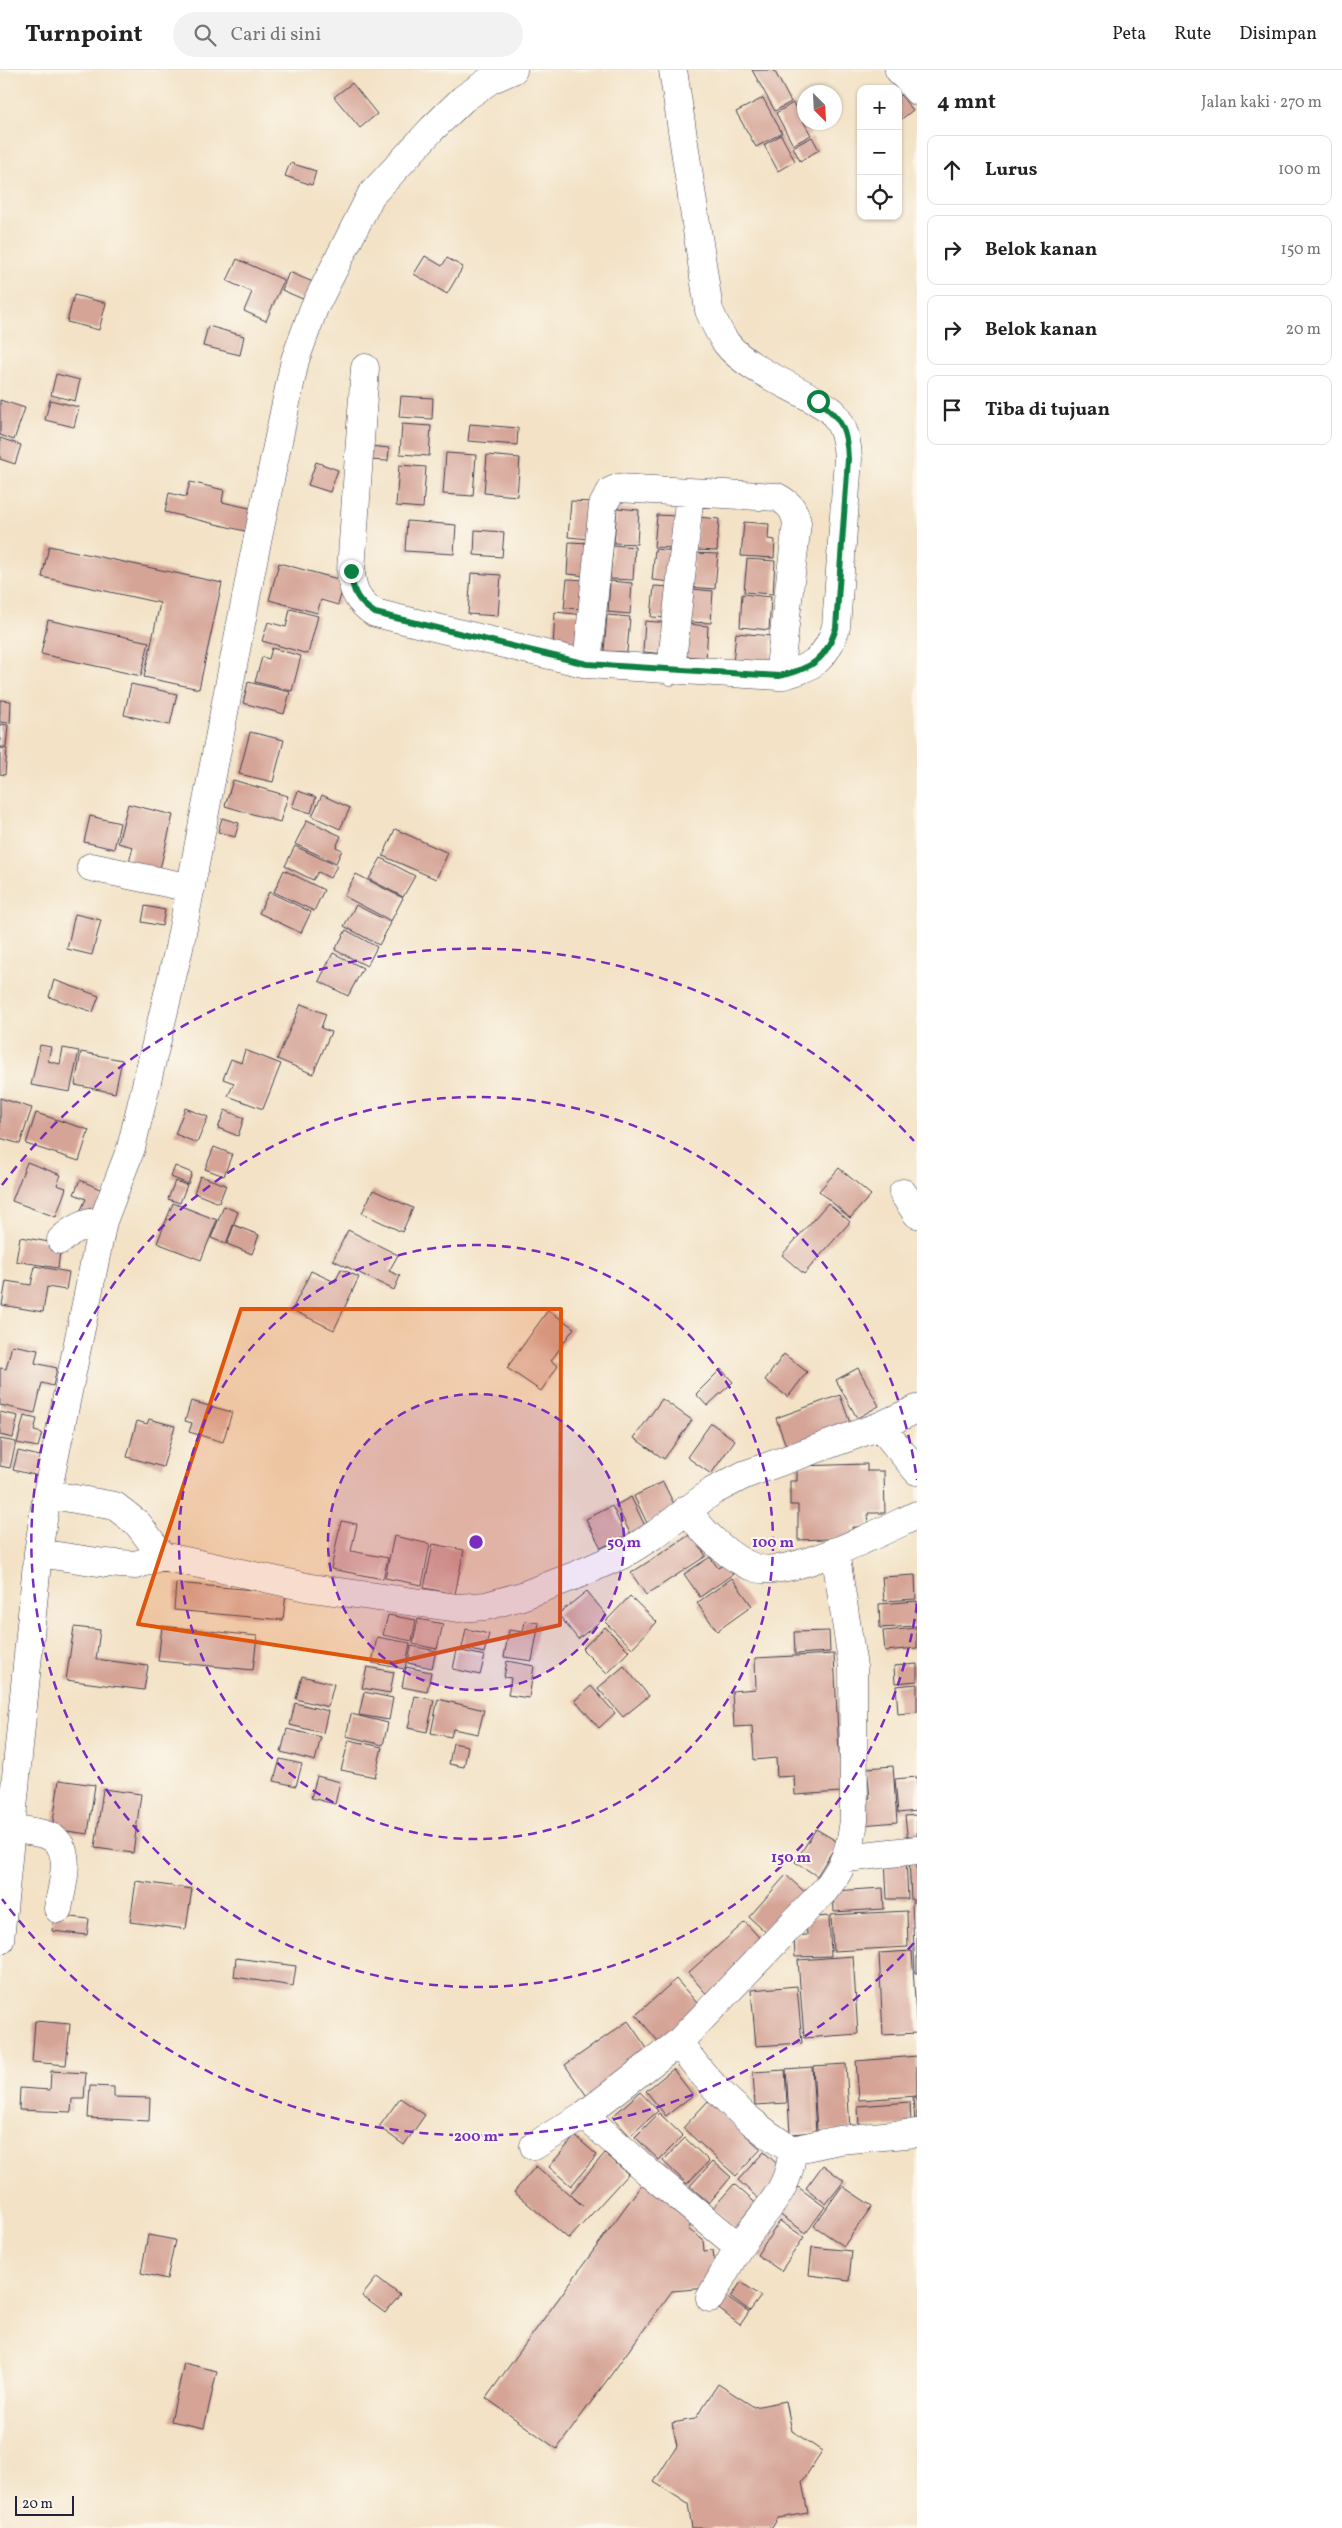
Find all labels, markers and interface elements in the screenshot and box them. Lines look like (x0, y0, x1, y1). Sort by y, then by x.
search box (173, 12, 523, 57)
text: Turnpoint (25, 18, 143, 52)
icon: search (191, 21, 219, 49)
text: Cari di sini (231, 22, 321, 48)
text: Peta (1112, 22, 1146, 47)
text: Rute (1174, 22, 1211, 47)
text: Disimpan (1239, 22, 1317, 47)
north arrow (797, 85, 842, 130)
map controls (857, 85, 902, 220)
button: + (857, 85, 902, 130)
text: 4 mnt (937, 88, 996, 117)
text: Jalan kaki · 270 m (1201, 92, 1322, 114)
button: − (857, 130, 902, 175)
icon: ahead (938, 156, 966, 184)
text: Lurus (985, 157, 1037, 183)
text: 100 m (1278, 159, 1321, 181)
button: locate (857, 175, 902, 220)
icon: right (938, 236, 966, 264)
text: Belok kanan (985, 237, 1097, 263)
text: 150 m (1280, 239, 1321, 261)
icon: right (938, 316, 966, 344)
text: Belok kanan (985, 317, 1097, 343)
text: 20 m (1286, 319, 1321, 341)
route start (807, 390, 830, 413)
icon: arrive (938, 396, 966, 424)
text: Tiba di tujuan (985, 397, 1110, 423)
route end (340, 560, 363, 583)
centre of rings (467, 1533, 485, 1551)
text: 50 m (607, 1533, 641, 1554)
text: 100 m (752, 1533, 795, 1554)
text: 150 m (771, 1848, 811, 1869)
text: 200 m (454, 2127, 498, 2148)
scale bar (15, 2493, 74, 2516)
text: 20 m (22, 2495, 53, 2514)

